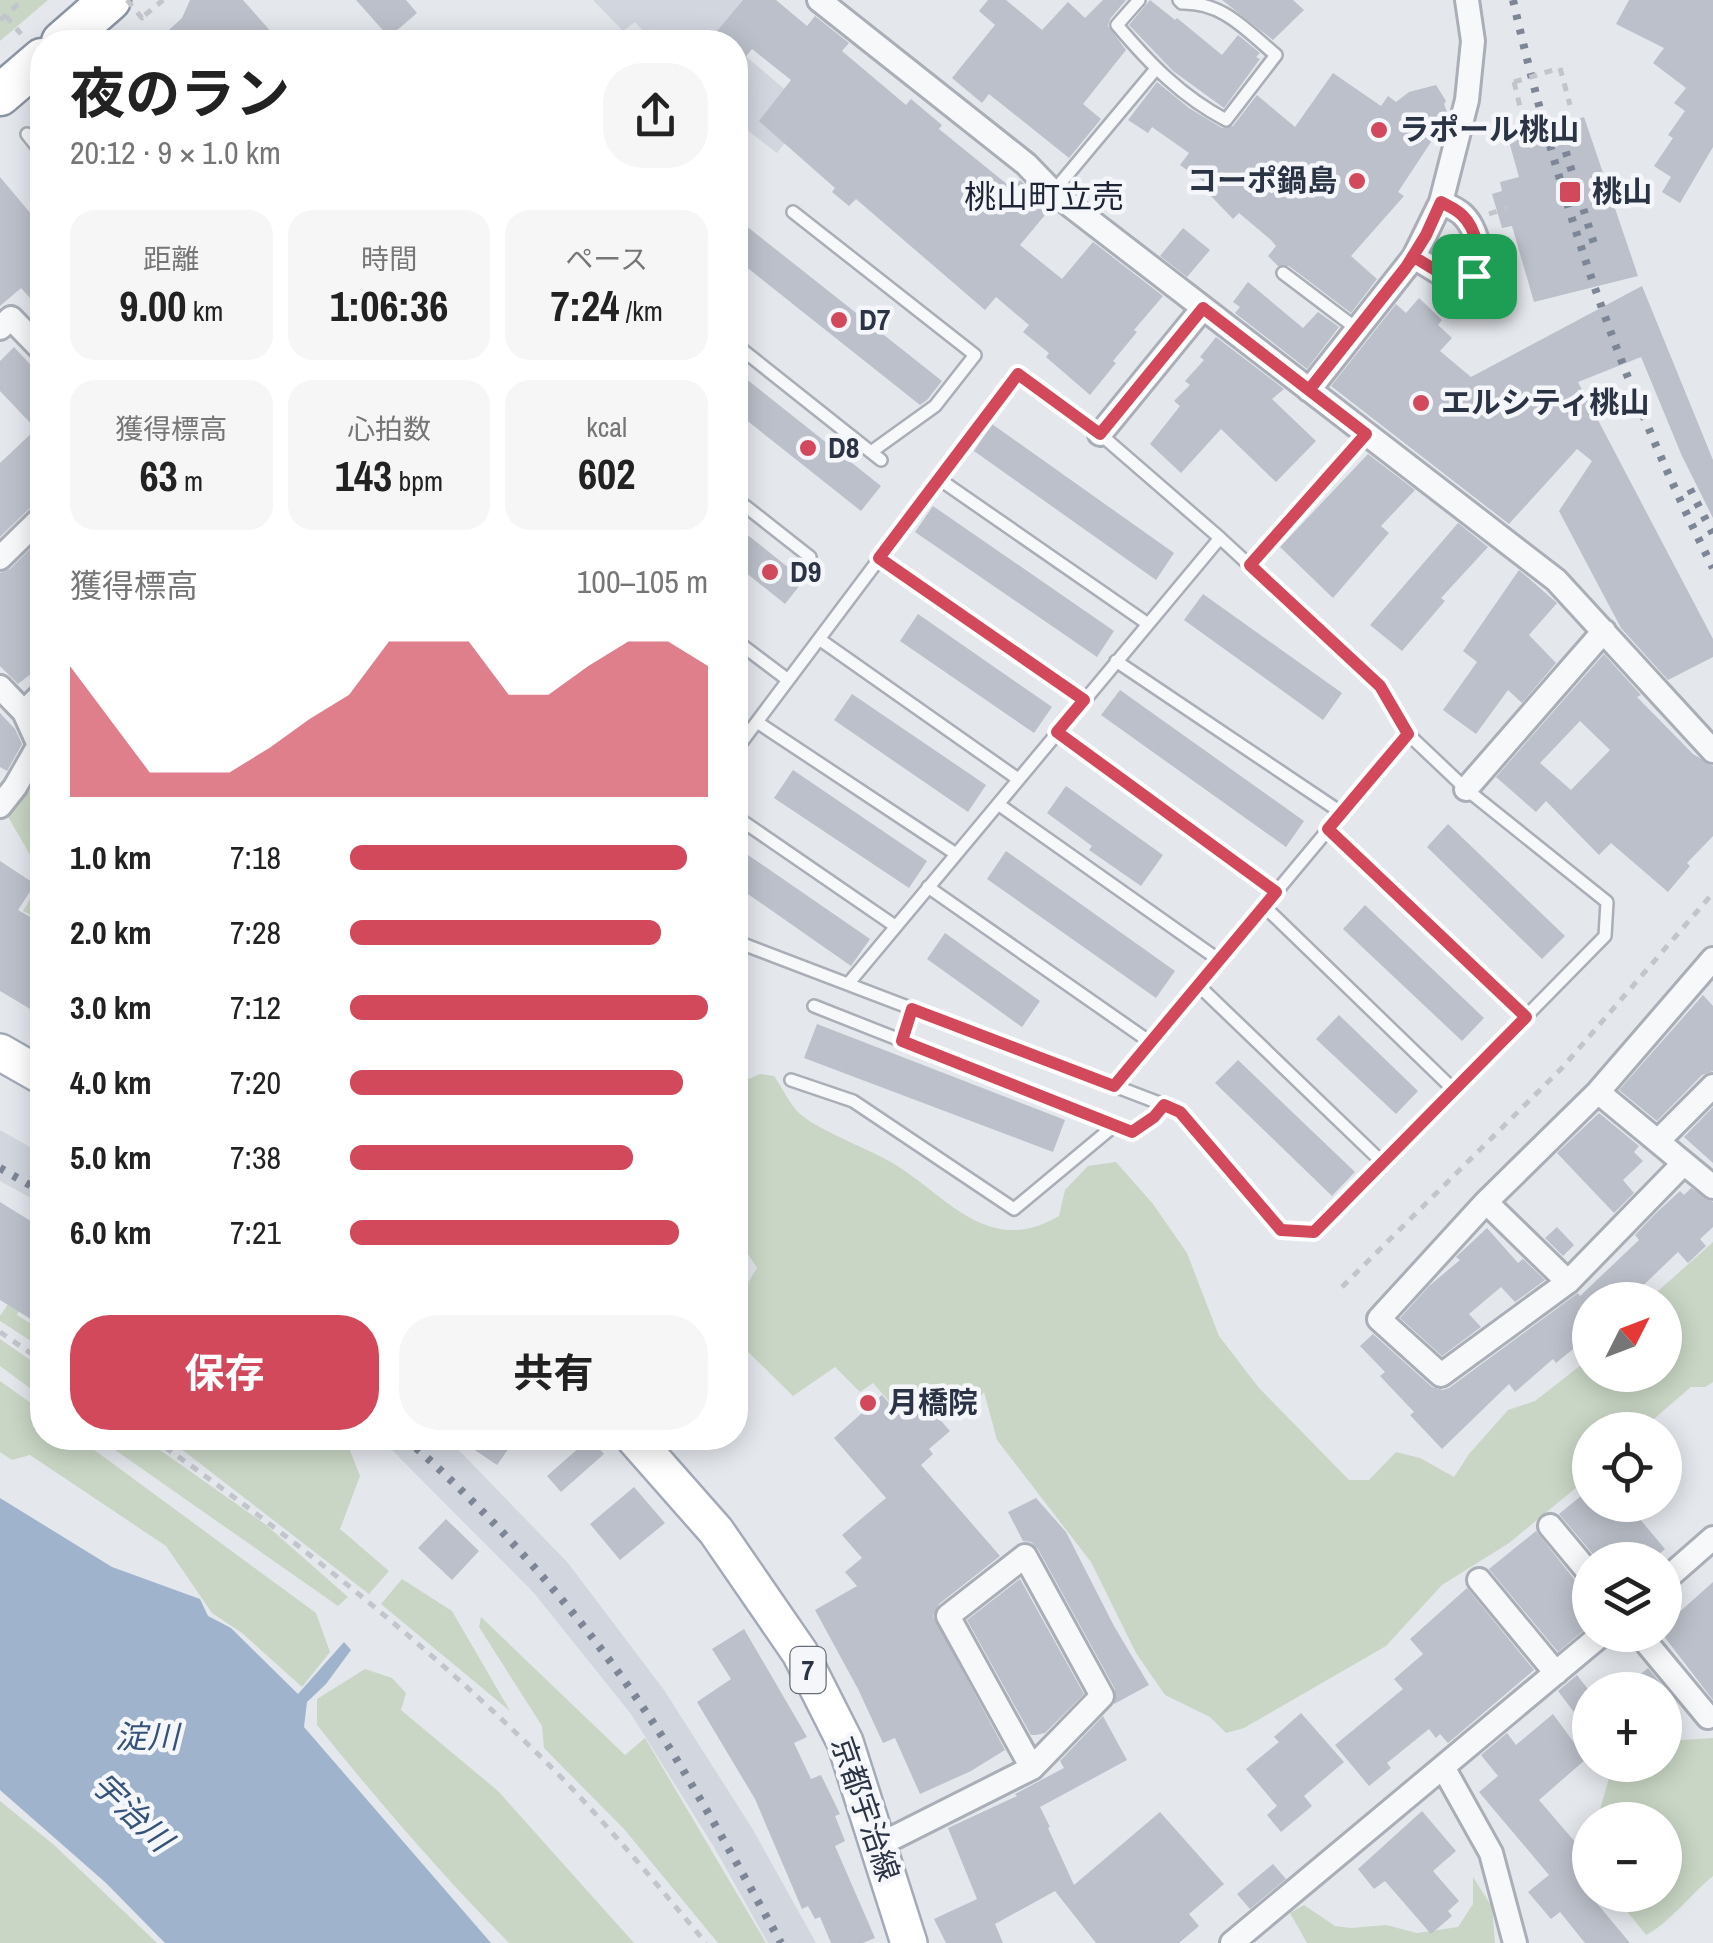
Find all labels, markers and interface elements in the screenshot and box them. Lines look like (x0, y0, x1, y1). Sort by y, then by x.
text: 夜のラン (70, 56, 290, 130)
button: share (603, 63, 708, 168)
place label: ラポール桃山 (1399, 109, 1579, 149)
marker: ラポール桃山 (1368, 119, 1390, 141)
text: 20:12 · 9 × 1.0 km (70, 131, 281, 174)
place label: コーポ鍋島 (1187, 160, 1337, 200)
marker: コーポ鍋島 (1346, 170, 1368, 192)
place label: 桃山 (1592, 171, 1652, 211)
district label: 桃山町立売 (964, 175, 1124, 218)
marker: 桃山 (1557, 179, 1583, 205)
pin (1432, 234, 1517, 319)
text: 距離 (143, 240, 199, 278)
text: 時間 (361, 240, 417, 278)
text: ペース (565, 240, 648, 278)
icon: arrive (1447, 249, 1502, 304)
text: 9.00 (119, 278, 186, 334)
text: 1:06:36 (330, 278, 448, 334)
text: 7:24 (551, 278, 619, 334)
text: km (186, 292, 223, 330)
text: /km (619, 292, 663, 330)
place label: D7 (859, 299, 890, 339)
marker: D7 (828, 309, 850, 331)
place label: エルシティ桃山 (1441, 382, 1649, 422)
marker: エルシティ桃山 (1410, 392, 1432, 414)
text: kcal (586, 408, 627, 446)
text: 獲得標高 (115, 410, 227, 448)
text: 心拍数 (347, 410, 431, 448)
place label: D8 (828, 427, 859, 467)
marker: D8 (797, 437, 819, 459)
text: 602 (578, 446, 635, 502)
text: 63 (139, 448, 178, 504)
text: 143 (335, 448, 392, 504)
text: m (178, 462, 203, 500)
text: bpm (392, 462, 443, 500)
place label: D9 (790, 551, 821, 591)
text: 100–105 m (577, 560, 708, 603)
marker: D9 (759, 561, 781, 583)
text: 獲得標高 (70, 564, 198, 607)
text: 1.0 km (70, 836, 152, 879)
text: 7:18 (230, 836, 281, 879)
text: 2.0 km (70, 911, 152, 954)
text: 7:28 (230, 911, 281, 954)
text: 3.0 km (70, 986, 152, 1029)
text: 7:12 (230, 986, 281, 1029)
text: 4.0 km (70, 1061, 152, 1104)
text: 7:20 (230, 1061, 281, 1104)
text: 5.0 km (70, 1136, 152, 1179)
text: 7:38 (230, 1136, 281, 1179)
text: 6.0 km (70, 1211, 152, 1254)
text: 7:21 (230, 1211, 281, 1254)
north arrow (1572, 1282, 1682, 1392)
map controls (1572, 1282, 1682, 1912)
button: 保存 (70, 1315, 379, 1430)
button: 共有 (399, 1315, 708, 1430)
place label: 月橋院 (888, 1382, 978, 1422)
marker: 月橋院 (857, 1392, 879, 1414)
button: locate (1572, 1412, 1682, 1522)
button: layers (1572, 1542, 1682, 1652)
road number: 7 (790, 1647, 826, 1693)
button: + (1572, 1672, 1682, 1782)
water label: 淀川 (115, 1715, 182, 1758)
street label: 京都宇治線 (823, 1731, 909, 1886)
water label: 宇治川 (83, 1763, 184, 1863)
button: − (1572, 1802, 1682, 1912)

